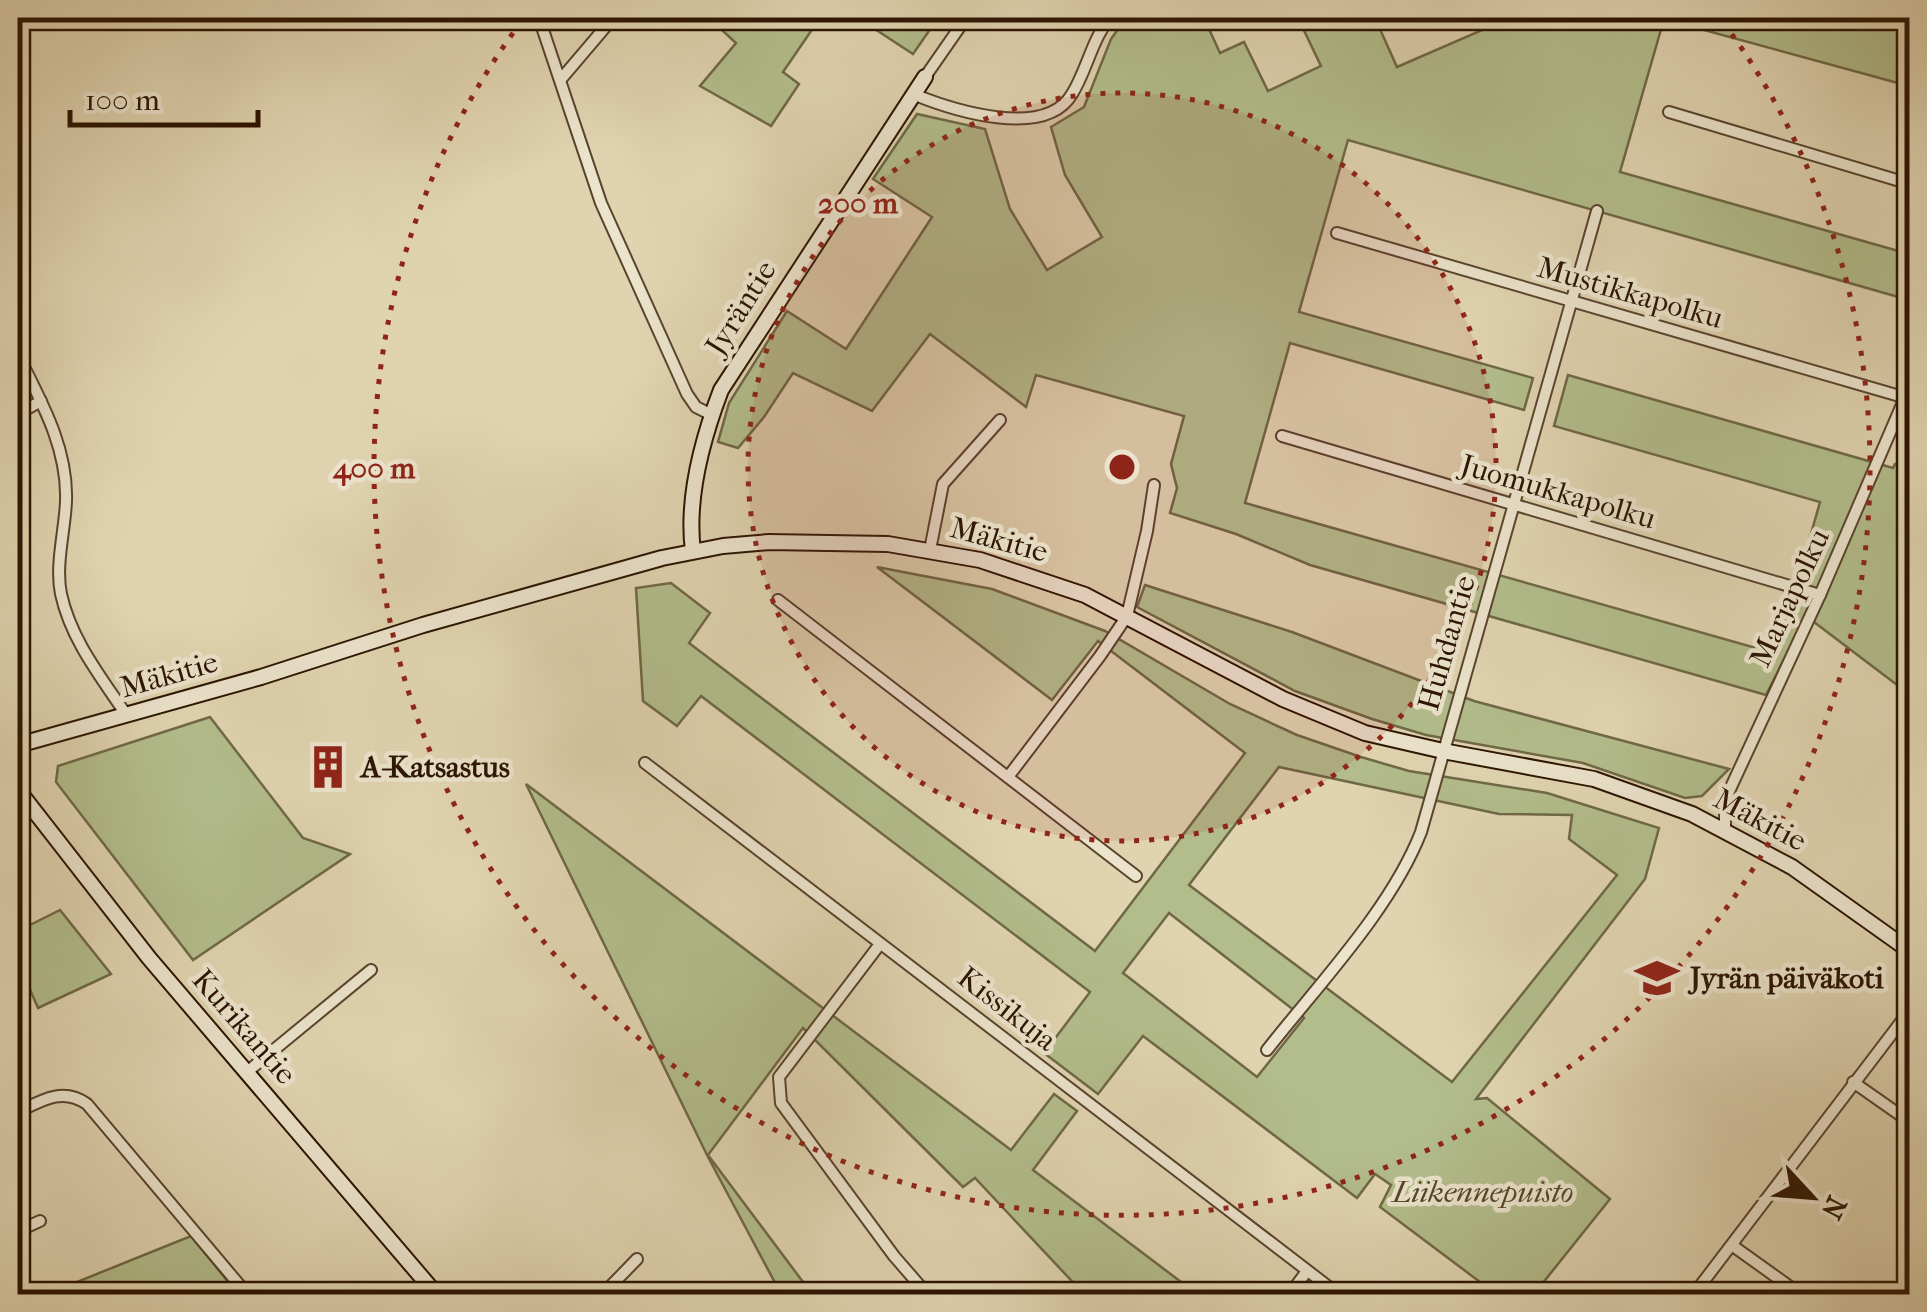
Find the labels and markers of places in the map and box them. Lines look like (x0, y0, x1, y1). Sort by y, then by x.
centre of rings (1104, 449, 1140, 485)
building icon: A-Katsastus (304, 743, 352, 791)
place label: A-Katsastus (359, 750, 510, 785)
school or university icon: Jyrän päiväkoti (1633, 954, 1681, 1002)
place label: Jyrän päiväkoti (1687, 961, 1884, 996)

